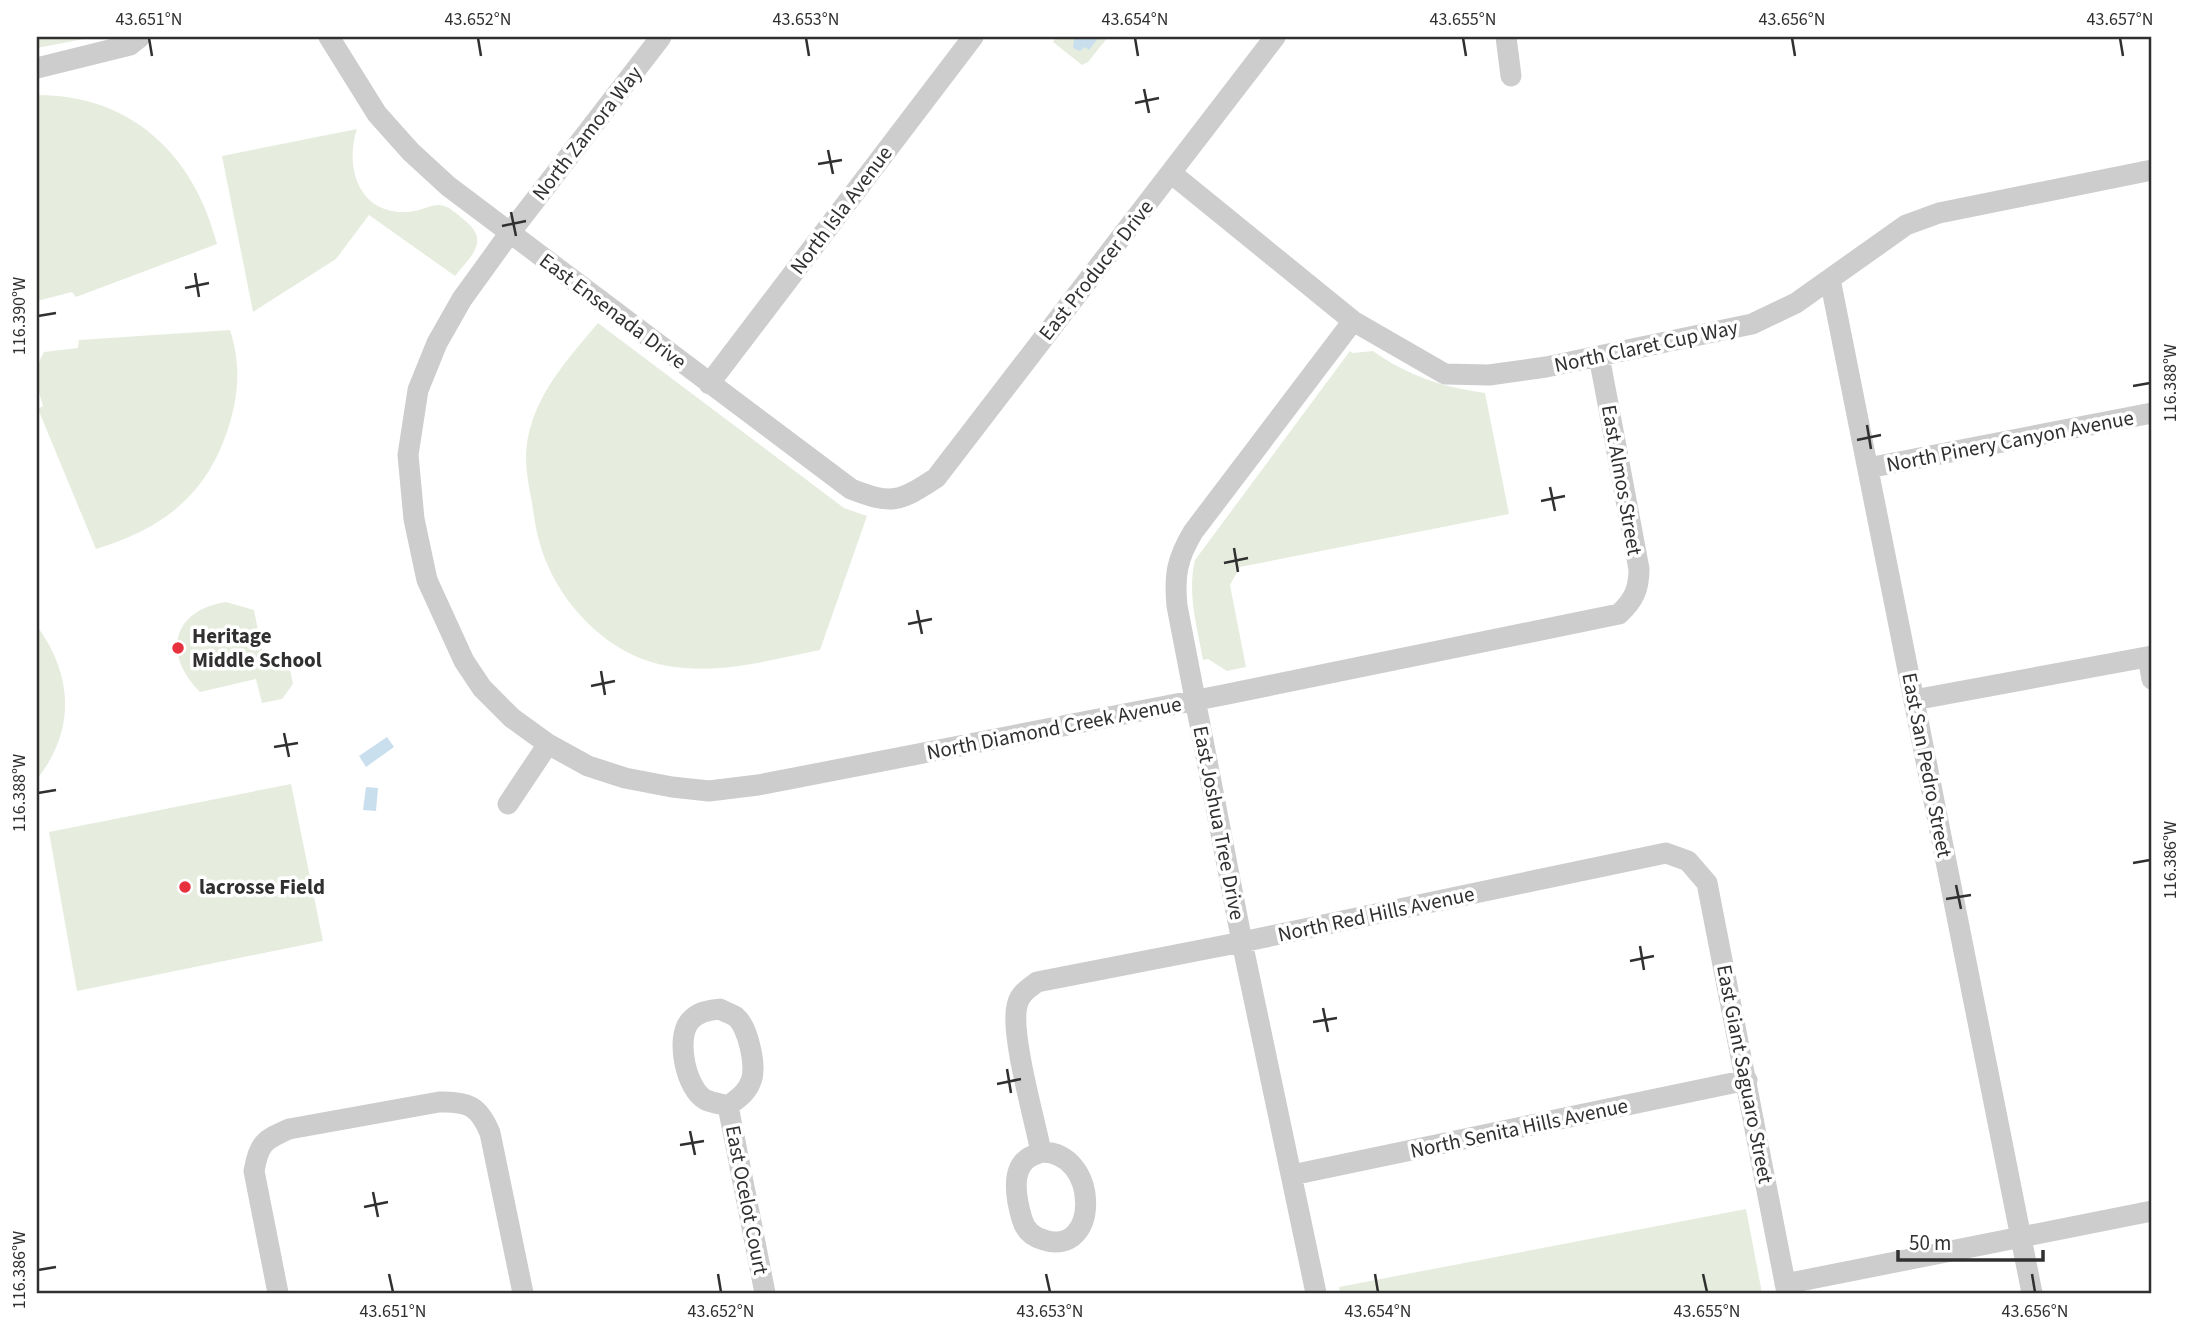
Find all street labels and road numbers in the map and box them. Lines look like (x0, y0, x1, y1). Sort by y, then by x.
street label: North Zamora Way (525, 59, 649, 207)
street label: North Isla Avenue (783, 139, 899, 281)
street label: East Producer Drive (1031, 193, 1161, 347)
street label: East Ensenada Drive (533, 246, 693, 376)
street label: North Claret Cup Way (1551, 312, 1741, 380)
street label: East Almos Street (1594, 402, 1650, 558)
street label: North Pinery Canyon Avenue (1884, 402, 2136, 480)
street label: East San Pedro Street (1894, 670, 1960, 860)
street label: North Diamond Creek Avenue (924, 689, 1184, 767)
street label: East Joshua Tree Drive (1185, 723, 1253, 923)
street label: North Red Hills Avenue (1275, 879, 1477, 949)
street label: East Giant Saguaro Street (1709, 962, 1781, 1186)
street label: North Senita Hills Avenue (1407, 1090, 1631, 1166)
street label: East Ocelot Court (718, 1123, 776, 1277)

